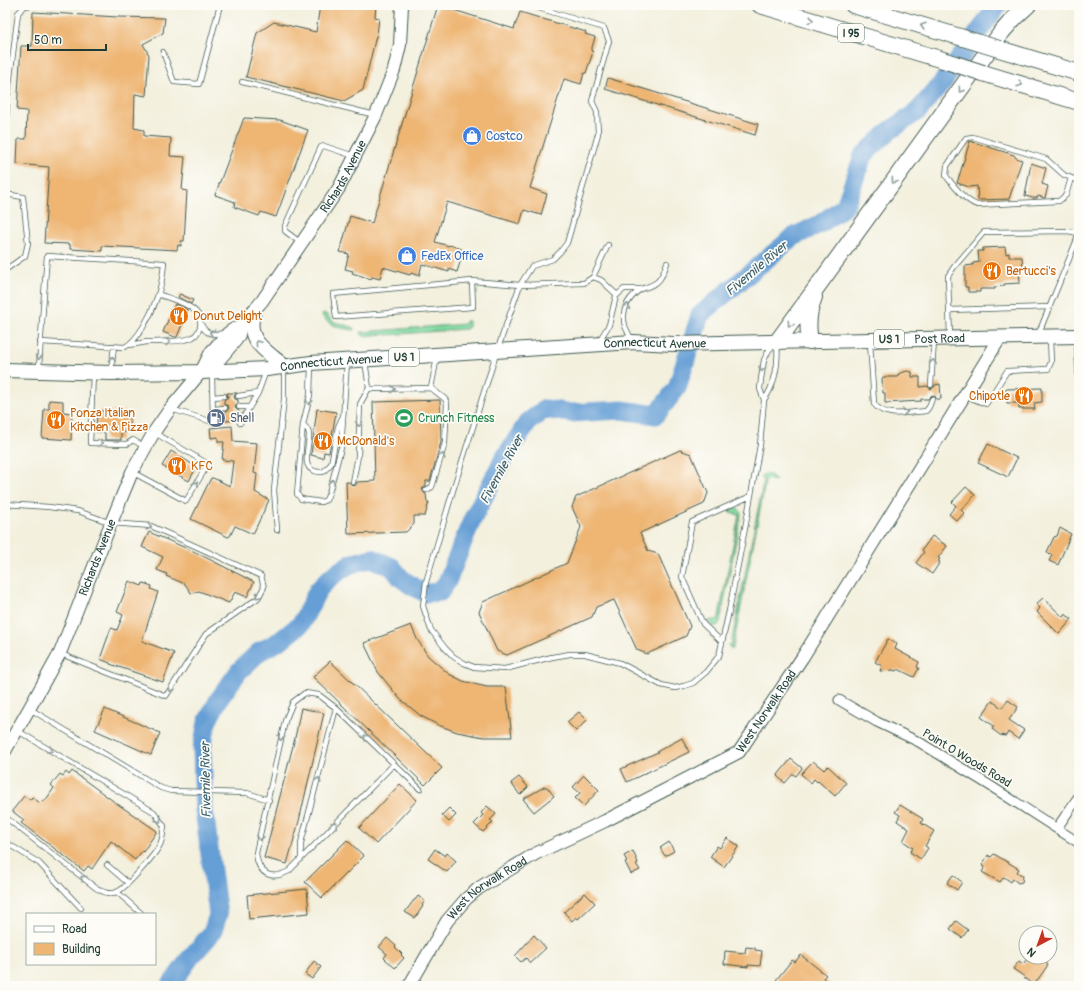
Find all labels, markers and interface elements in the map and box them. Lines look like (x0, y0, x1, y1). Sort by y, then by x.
one-way arrow (807, 15, 814, 24)
one-way arrow (919, 22, 926, 31)
road number: I 95 (838, 24, 864, 42)
scale bar (28, 26, 106, 52)
text: 50 m (34, 33, 62, 48)
one-way arrow (1017, 79, 1024, 88)
one-way arrow (958, 86, 966, 93)
shop icon: Costco (461, 125, 483, 147)
place label: Costco (486, 129, 523, 144)
street label: Richards Avenue (317, 138, 370, 216)
one-way arrow (892, 177, 899, 184)
water label: Fivemile River (722, 237, 793, 299)
shop icon: FedEx Office (396, 245, 418, 267)
place label: FedEx Office (421, 249, 484, 264)
restaurant icon: Bertucci's (981, 260, 1003, 282)
place label: Bertucci's (1006, 264, 1057, 279)
one-way arrow (622, 302, 630, 310)
restaurant icon: Donut Delight (168, 305, 190, 327)
place label: Donut Delight (193, 309, 262, 324)
one-way arrow (787, 320, 795, 327)
one-way arrow (209, 329, 216, 337)
road number: US 1 (874, 330, 904, 348)
street label: Post Road (914, 331, 965, 347)
street label: Connecticut Avenue (603, 335, 706, 352)
one-way arrow (165, 337, 171, 346)
one-way arrow (256, 340, 263, 348)
road number: US 1 (389, 348, 419, 366)
street label: Connecticut Avenue (279, 351, 383, 375)
one-way arrow (35, 354, 44, 360)
one-way arrow (108, 356, 117, 362)
one-way arrow (928, 359, 937, 365)
one-way arrow (759, 366, 767, 372)
one-way arrow (390, 385, 396, 393)
restaurant icon: Chipotle (1013, 385, 1035, 407)
place label: Chipotle (969, 389, 1010, 404)
one-way arrow (305, 399, 313, 405)
place label: Ponza Italian Kitchen & Pizza (70, 406, 148, 435)
fuel station icon: Shell (205, 407, 227, 429)
sports icon: Crunch Fitness (393, 407, 415, 429)
one-way arrow (902, 408, 908, 417)
restaurant icon: Ponza Italian Kitchen & Pizza (45, 409, 67, 431)
place label: Shell (230, 411, 254, 426)
place label: Crunch Fitness (418, 411, 495, 426)
one-way arrow (355, 421, 363, 427)
restaurant icon: McDonald's (312, 430, 334, 452)
water label: Fivemile River (476, 430, 528, 507)
place label: McDonald's (337, 434, 395, 449)
one-way arrow (97, 439, 103, 447)
one-way arrow (437, 452, 446, 459)
restaurant icon: KFC (166, 455, 188, 477)
place label: KFC (191, 459, 213, 474)
one-way arrow (327, 479, 336, 486)
one-way arrow (191, 482, 199, 489)
street label: Richards Avenue (76, 517, 120, 598)
one-way arrow (146, 523, 153, 531)
one-way arrow (256, 591, 263, 598)
street label: West Norwalk Road (733, 667, 800, 756)
one-way arrow (169, 684, 176, 691)
street label: Point O Woods Road (919, 726, 1014, 791)
one-way arrow (363, 734, 371, 741)
one-way arrow (278, 735, 286, 742)
water label: Fivemile River (197, 740, 215, 818)
one-way arrow (46, 745, 53, 753)
one-way arrow (313, 777, 321, 783)
one-way arrow (154, 816, 162, 823)
one-way arrow (330, 821, 338, 829)
one-way arrow (256, 834, 265, 841)
street label: West Norwalk Road (444, 853, 530, 923)
one-way arrow (81, 875, 88, 882)
legend (26, 913, 156, 965)
text: Road (62, 922, 87, 937)
north arrow (1018, 925, 1058, 965)
text: Building (62, 942, 101, 957)
text: N (1024, 944, 1039, 960)

